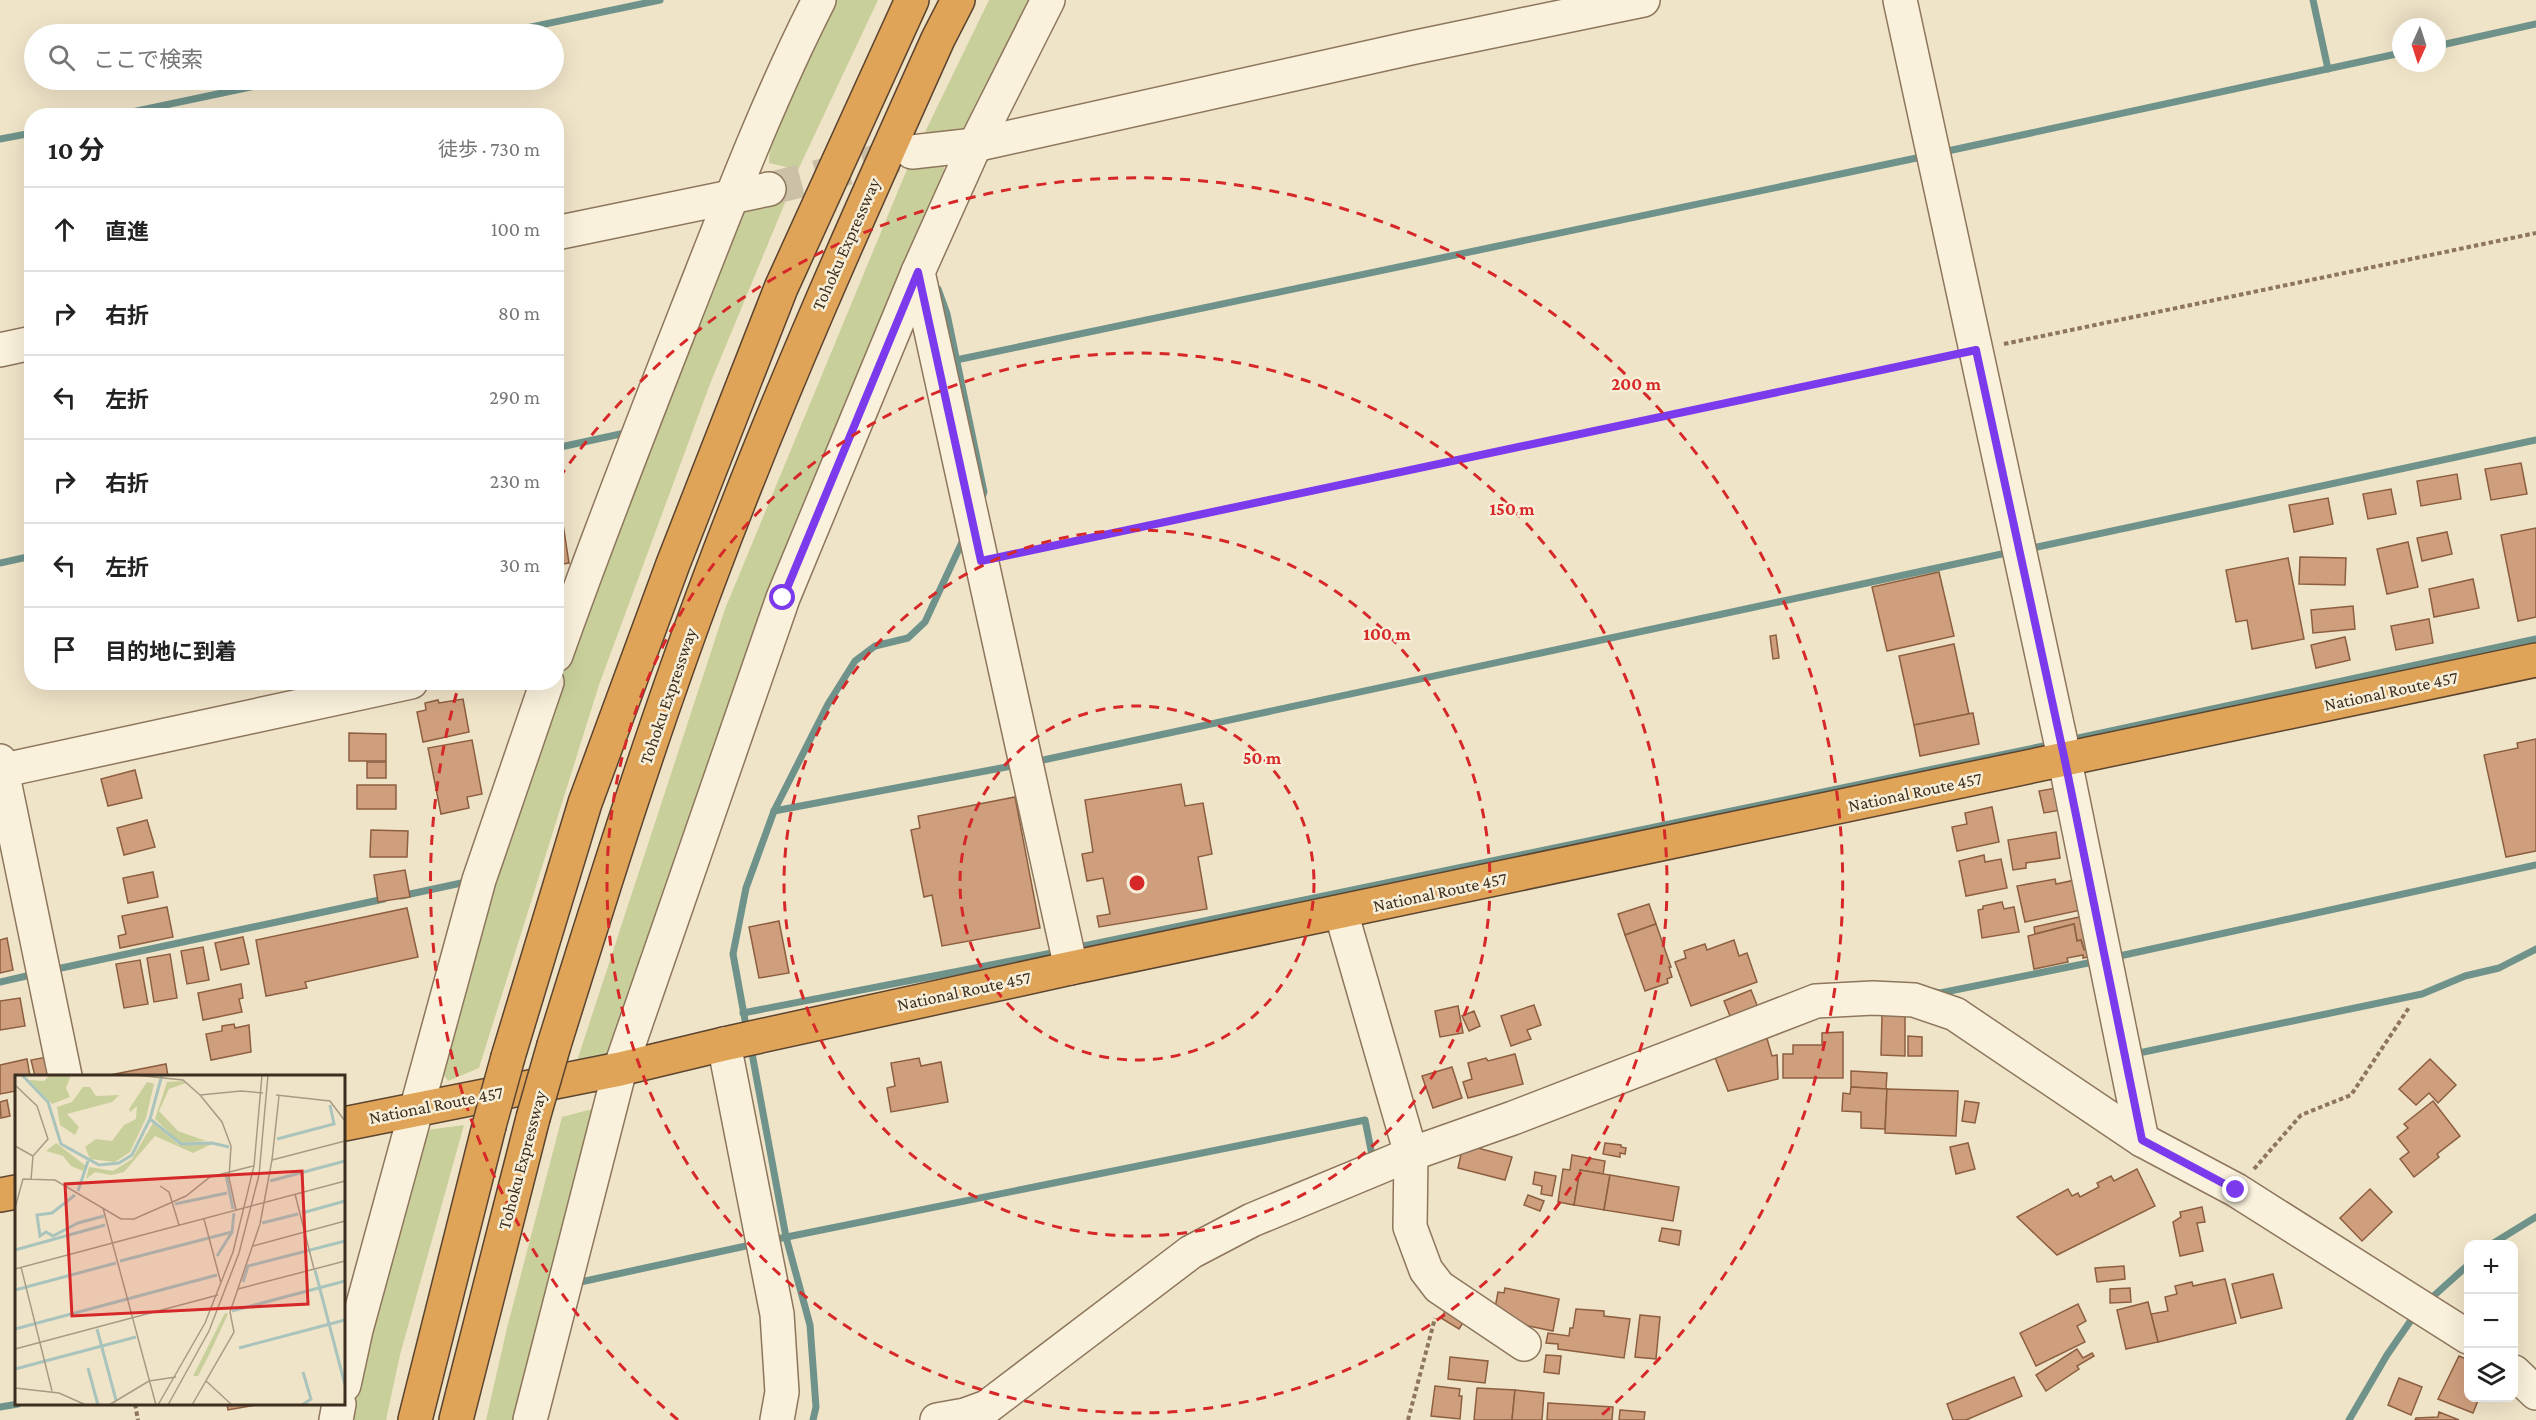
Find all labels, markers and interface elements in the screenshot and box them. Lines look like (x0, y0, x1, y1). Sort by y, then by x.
north arrow (2392, 18, 2446, 72)
search box (24, 24, 564, 90)
icon: search (45, 41, 78, 74)
text: ここで検索 (93, 47, 203, 72)
text: 10 分 (48, 136, 105, 165)
text: 徒歩 · 730 m (438, 138, 540, 160)
street label: Tohoku Expressway (808, 174, 885, 313)
icon: ahead (48, 213, 81, 246)
text: 100 m (491, 218, 540, 240)
text: 直進 (105, 219, 149, 244)
icon: right (48, 297, 81, 330)
text: 80 m (498, 302, 540, 324)
text: 右折 (105, 303, 149, 328)
text: 200 m (1611, 374, 1662, 394)
icon: left (48, 381, 81, 414)
text: 290 m (489, 386, 540, 408)
text: 左折 (105, 387, 149, 412)
icon: right (48, 465, 81, 498)
text: 230 m (490, 470, 540, 492)
text: 右折 (105, 471, 149, 496)
text: 150 m (1489, 499, 1535, 519)
icon: left (48, 549, 81, 582)
text: 30 m (499, 554, 540, 576)
text: 左折 (105, 555, 149, 580)
route start (769, 584, 795, 610)
street label: Tohoku Expressway (635, 624, 701, 767)
text: 100 m (1363, 624, 1411, 644)
icon: arrive (48, 633, 81, 666)
text: 目的地に到着 (105, 639, 237, 664)
street label: National Route 457 (2322, 667, 2460, 715)
text: 50 m (1243, 748, 1282, 768)
street label: National Route 457 (1846, 768, 1984, 816)
street label: National Route 457 (1371, 868, 1509, 916)
centre of rings (1127, 873, 1147, 893)
street label: National Route 457 (895, 967, 1033, 1015)
inset map (15, 1075, 345, 1405)
street label: National Route 457 (367, 1082, 505, 1128)
street label: Tohoku Expressway (494, 1088, 550, 1232)
route end (2222, 1176, 2248, 1202)
map controls (2464, 1240, 2518, 1402)
button: + (2464, 1240, 2518, 1294)
button: − (2464, 1294, 2518, 1348)
button: layers (2464, 1348, 2518, 1402)

